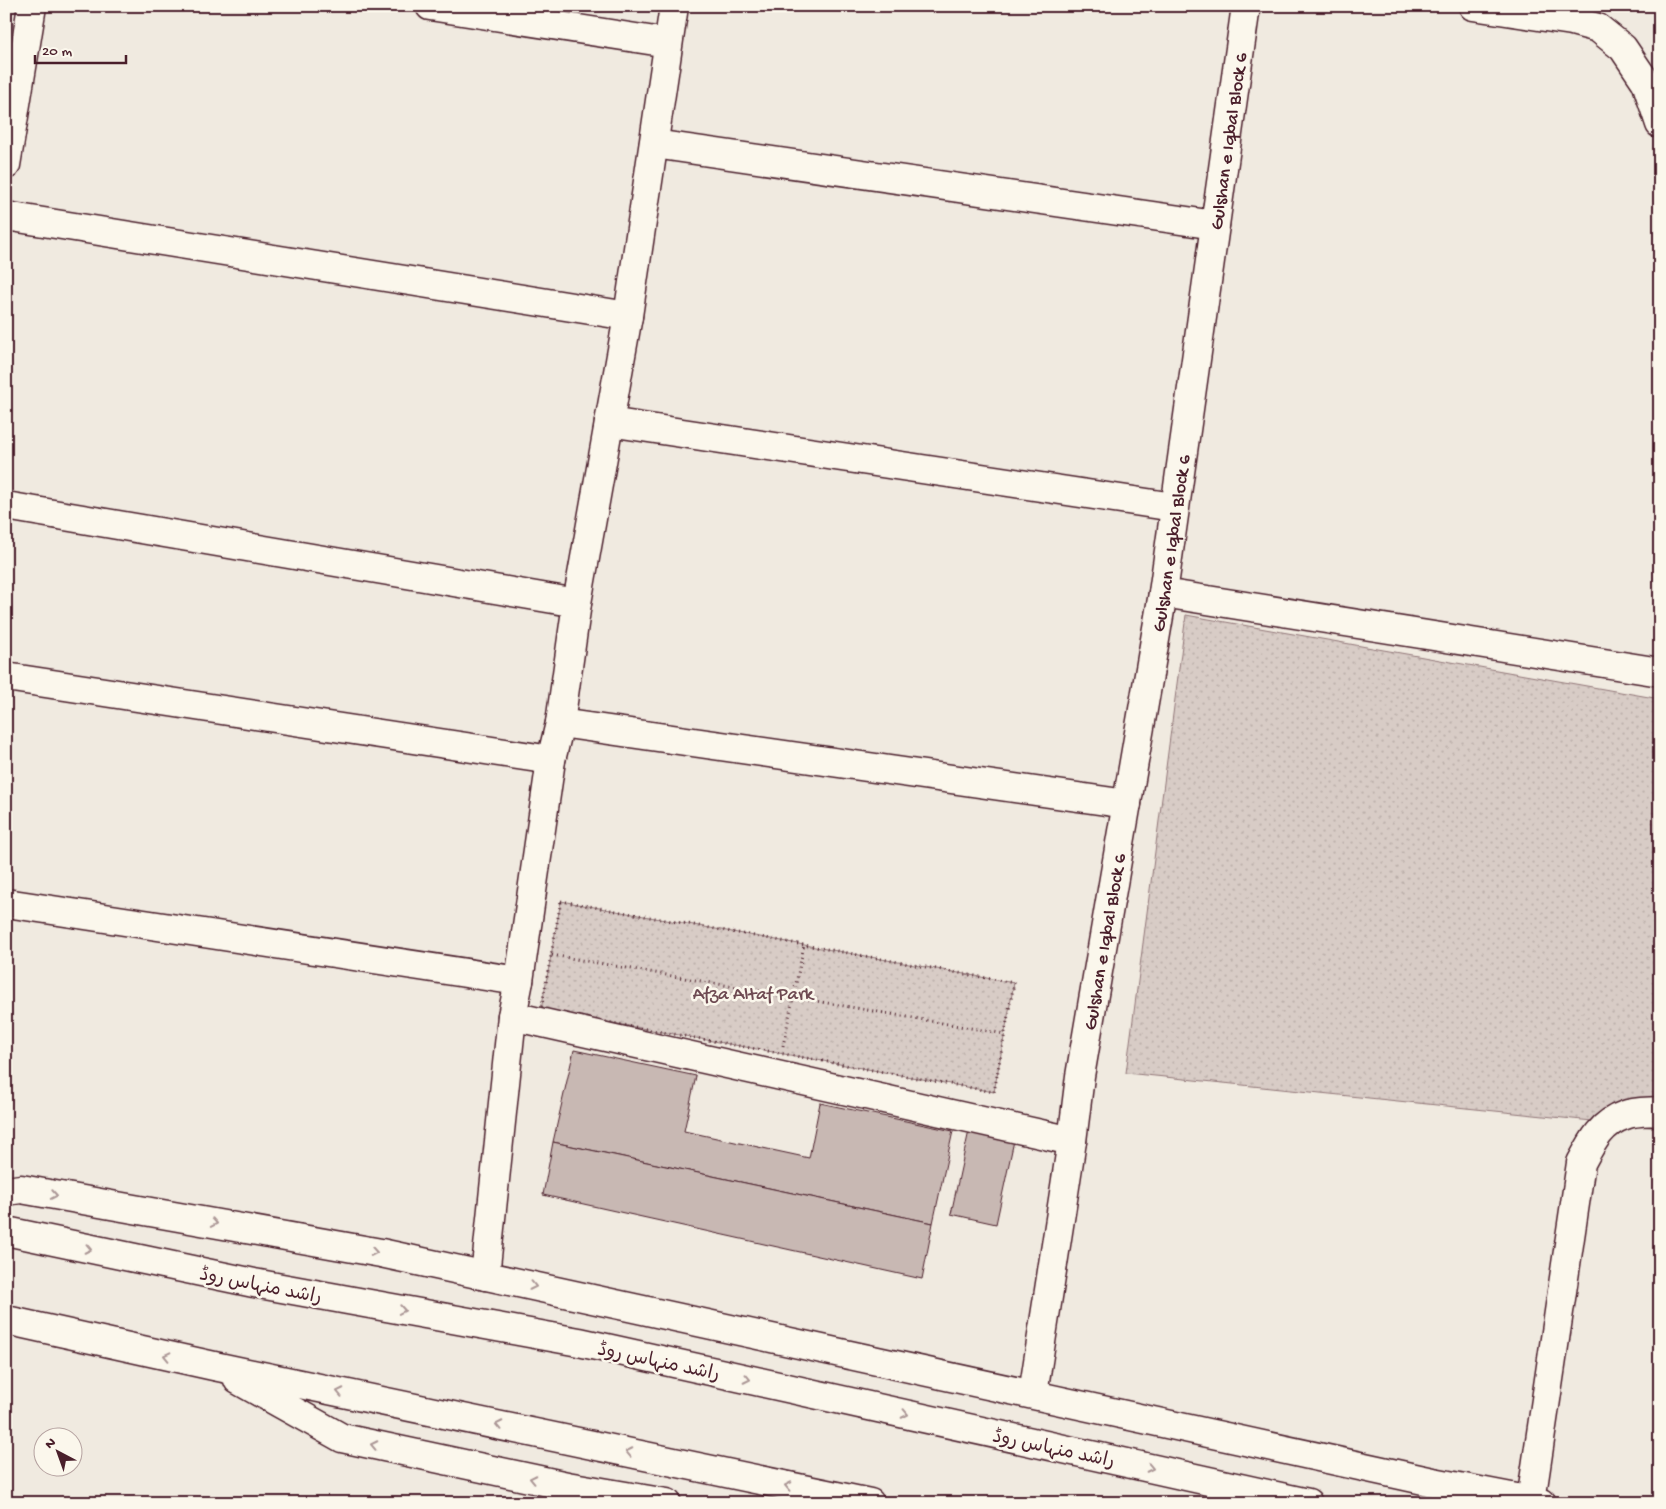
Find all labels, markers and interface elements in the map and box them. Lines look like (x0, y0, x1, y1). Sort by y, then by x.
scale bar (35, 32, 126, 64)
text: 20 m (42, 43, 72, 61)
street label: Gulshan e Iqbal Block 6 (1206, 51, 1254, 232)
street label: Gulshan e Iqbal Block 6 (1149, 453, 1197, 634)
street label: Gulshan e Iqbal Block 6 (1080, 852, 1133, 1032)
park label: Afza Altaf Park (693, 984, 815, 1007)
one-way arrow (50, 1189, 59, 1200)
one-way arrow (210, 1218, 219, 1228)
one-way arrow (84, 1243, 93, 1253)
one-way arrow (370, 1246, 379, 1256)
street label: راشد منہاس روڈ (197, 1263, 324, 1311)
one-way arrow (529, 1280, 538, 1291)
one-way arrow (398, 1305, 407, 1315)
street label: راشد منہاس روڈ (595, 1338, 722, 1388)
one-way arrow (162, 1351, 171, 1362)
one-way arrow (742, 1373, 751, 1384)
one-way arrow (336, 1388, 345, 1398)
one-way arrow (901, 1408, 910, 1419)
one-way arrow (495, 1420, 504, 1431)
street label: راشد منہاس روڈ (990, 1425, 1117, 1475)
north arrow (32, 1426, 82, 1476)
text: N (42, 1435, 60, 1453)
one-way arrow (370, 1440, 379, 1451)
one-way arrow (624, 1447, 633, 1458)
one-way arrow (1145, 1462, 1154, 1473)
one-way arrow (529, 1474, 538, 1484)
one-way arrow (783, 1481, 792, 1491)

